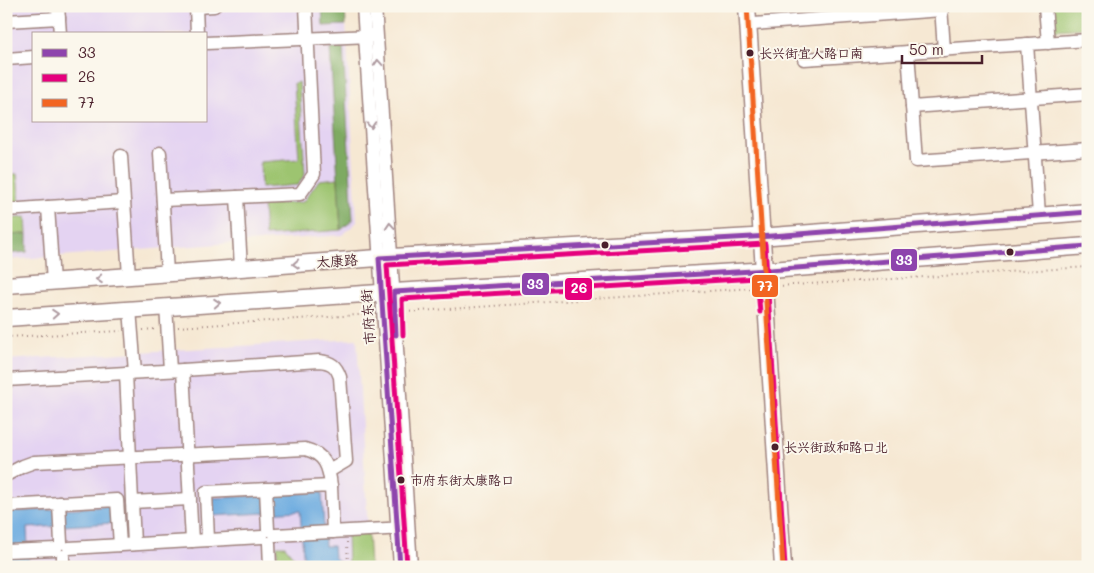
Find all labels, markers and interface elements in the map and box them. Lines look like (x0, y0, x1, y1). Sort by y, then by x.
legend (32, 32, 208, 122)
scale bar (902, 32, 982, 64)
text: 50 m (909, 39, 944, 59)
text: 33 (78, 42, 96, 62)
place label: 长兴街宜人路口南 (759, 44, 863, 61)
marker: 长兴街宜人路口南 (745, 48, 755, 58)
one-way arrow (373, 59, 384, 67)
text: 26 (78, 66, 95, 86)
text: 77 (78, 92, 95, 112)
one-way arrow (365, 121, 376, 129)
one-way arrow (385, 221, 396, 229)
unlabelled marker (600, 240, 610, 250)
unlabelled marker (1005, 247, 1015, 257)
line badge: 33 (890, 248, 918, 272)
street label: 太康路 (315, 250, 359, 271)
text: 33 (896, 250, 912, 269)
one-way arrow (292, 258, 300, 269)
line badge: 33 (521, 272, 550, 296)
one-way arrow (95, 273, 103, 284)
text: 33 (527, 274, 543, 293)
line badge: 77 (751, 274, 779, 298)
text: 77 (757, 276, 773, 295)
line badge: 26 (564, 277, 593, 301)
text: 26 (571, 278, 587, 297)
street label: 市府东街 (356, 288, 379, 346)
one-way arrow (213, 297, 221, 308)
one-way arrow (51, 309, 59, 320)
place label: 长兴街政和路口北 (784, 438, 888, 455)
marker: 长兴街政和路口北 (770, 442, 780, 452)
place label: 市府东街太康路口 (410, 471, 514, 488)
marker: 市府东街太康路口 (396, 475, 406, 485)

